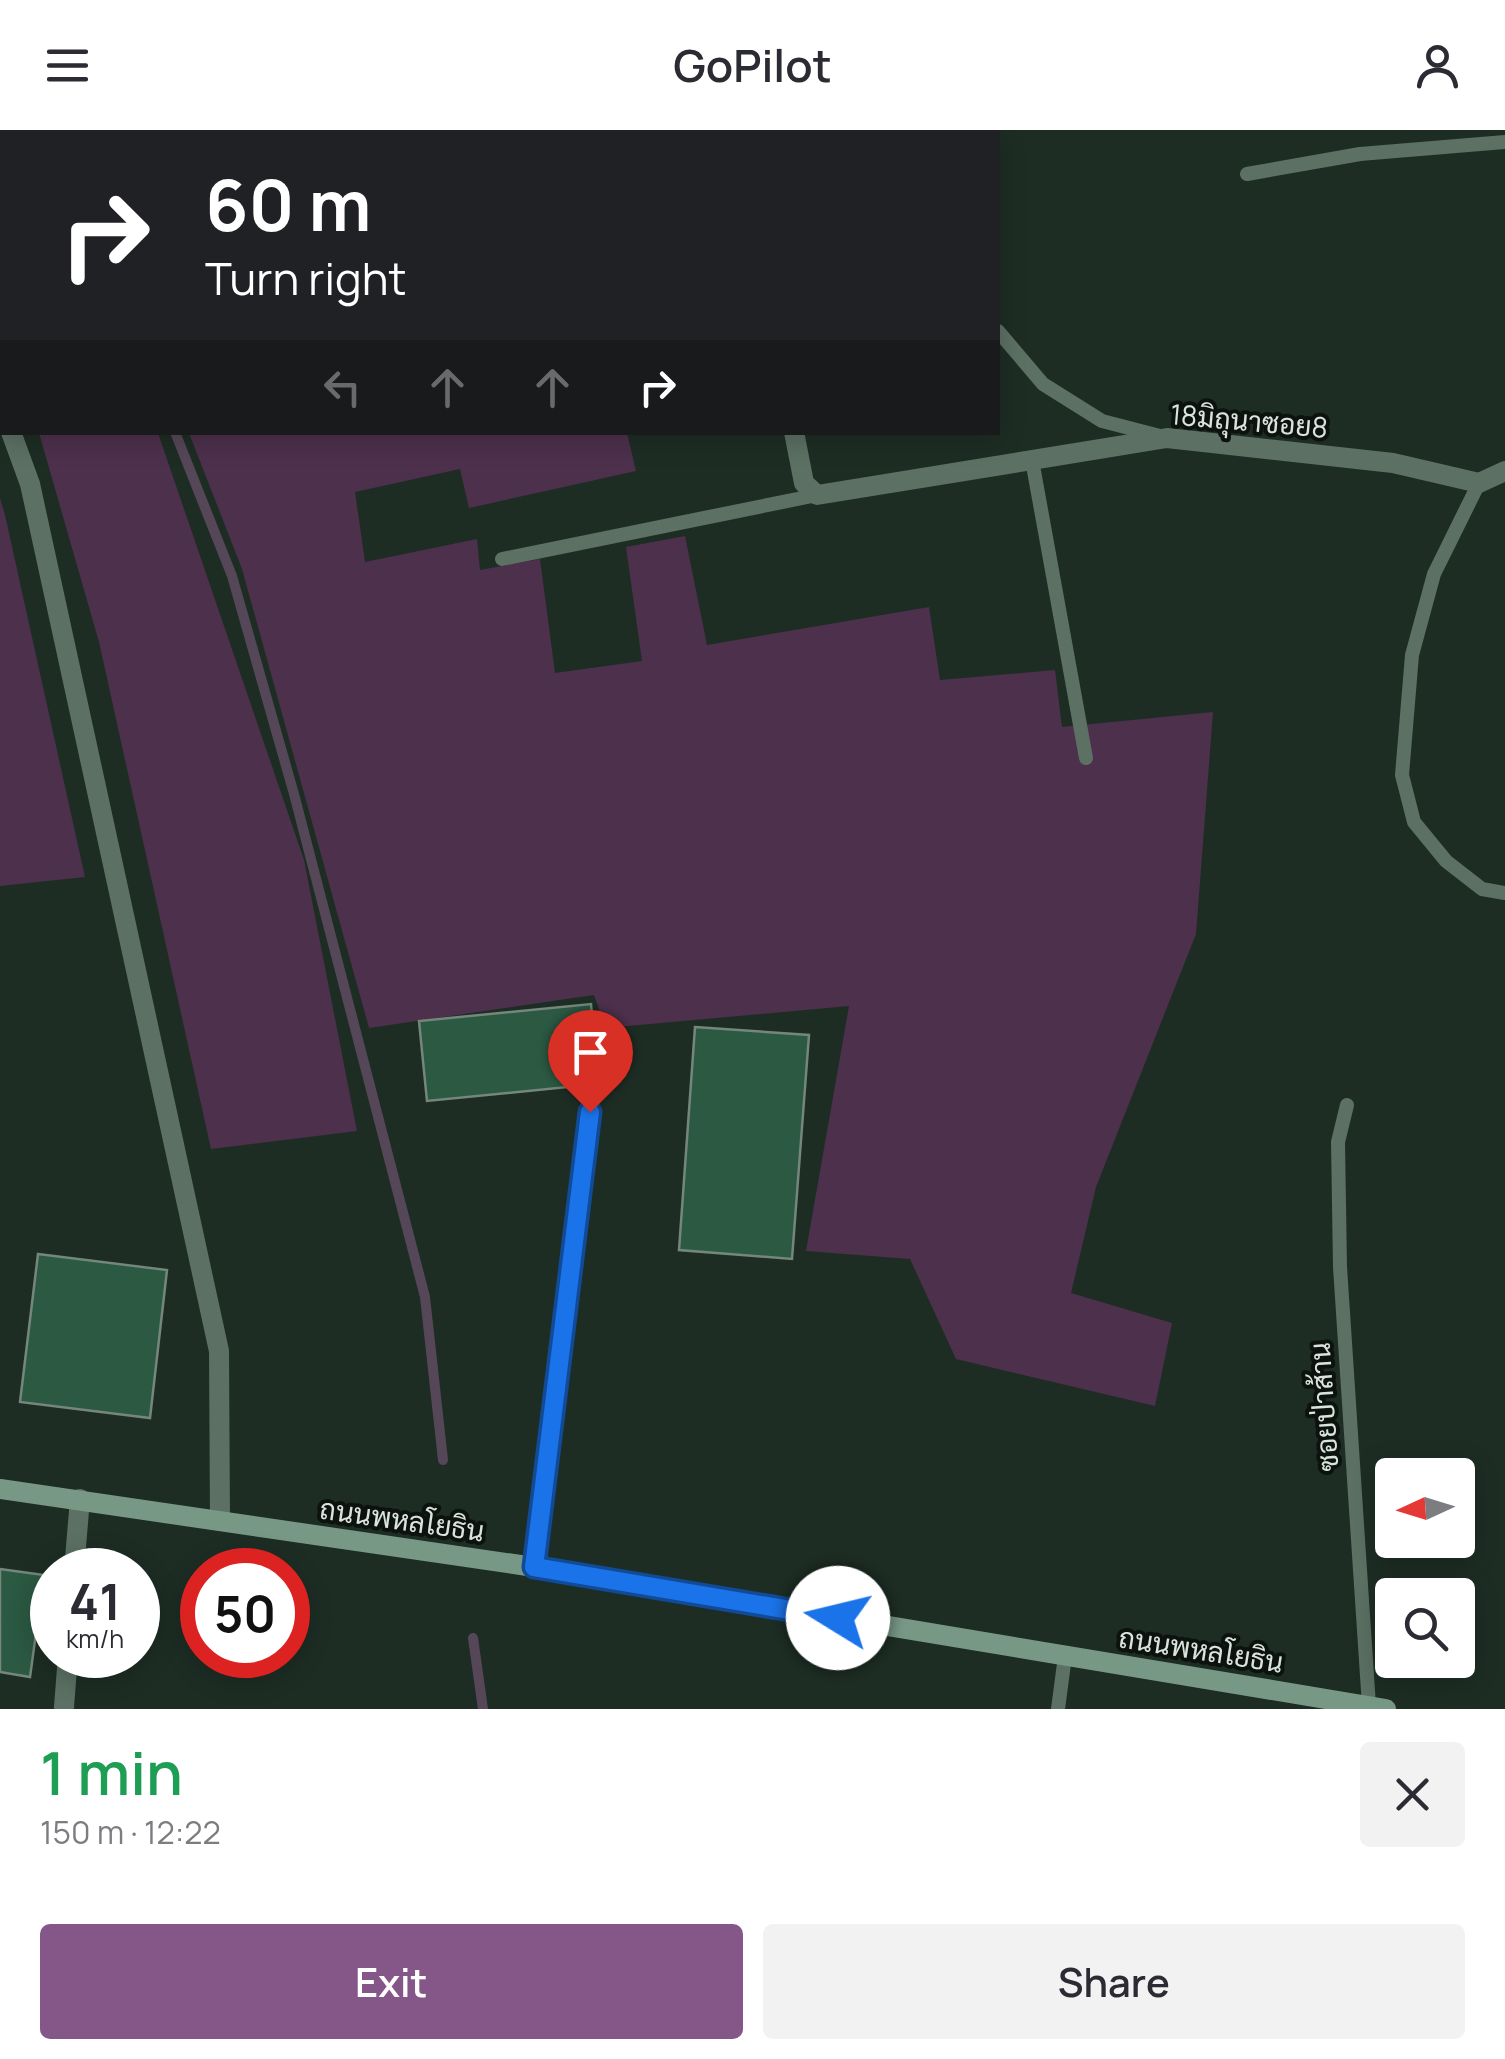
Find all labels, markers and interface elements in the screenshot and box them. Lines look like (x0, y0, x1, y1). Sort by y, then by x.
text: GoPilot (673, 34, 832, 96)
icon: menu (40, 38, 95, 93)
icon: person (1410, 38, 1465, 93)
text: 60 m (205, 156, 372, 252)
icon: right (40, 170, 170, 300)
text: Turn right (205, 247, 406, 309)
icon: left (315, 360, 370, 415)
icon: ahead (420, 360, 475, 415)
icon: ahead (525, 360, 580, 415)
icon: right (630, 360, 685, 415)
street label: 18มิถุนาซอย8 (1169, 394, 1329, 448)
pin (548, 1010, 633, 1113)
icon: arrive (563, 1025, 618, 1080)
street label: ซอยป่าส้าน (1300, 1341, 1346, 1473)
north arrow (1375, 1458, 1475, 1558)
map controls (1375, 1458, 1475, 1678)
street label: ถนนพหลโยธิน (317, 1489, 487, 1549)
speed limit sign: 50 (180, 1548, 310, 1678)
position arrow (786, 1566, 890, 1670)
text: 41 (69, 1567, 121, 1635)
button: search (1375, 1578, 1475, 1678)
street label: ถนนพหลโยธิน (1116, 1617, 1286, 1681)
text: km/h (66, 1621, 124, 1656)
text: 1 min (40, 1731, 183, 1813)
button: close (1360, 1742, 1465, 1847)
text: 150 m · 12:22 (40, 1810, 221, 1854)
button: Exit (40, 1924, 743, 2039)
button: Share (763, 1924, 1465, 2039)

